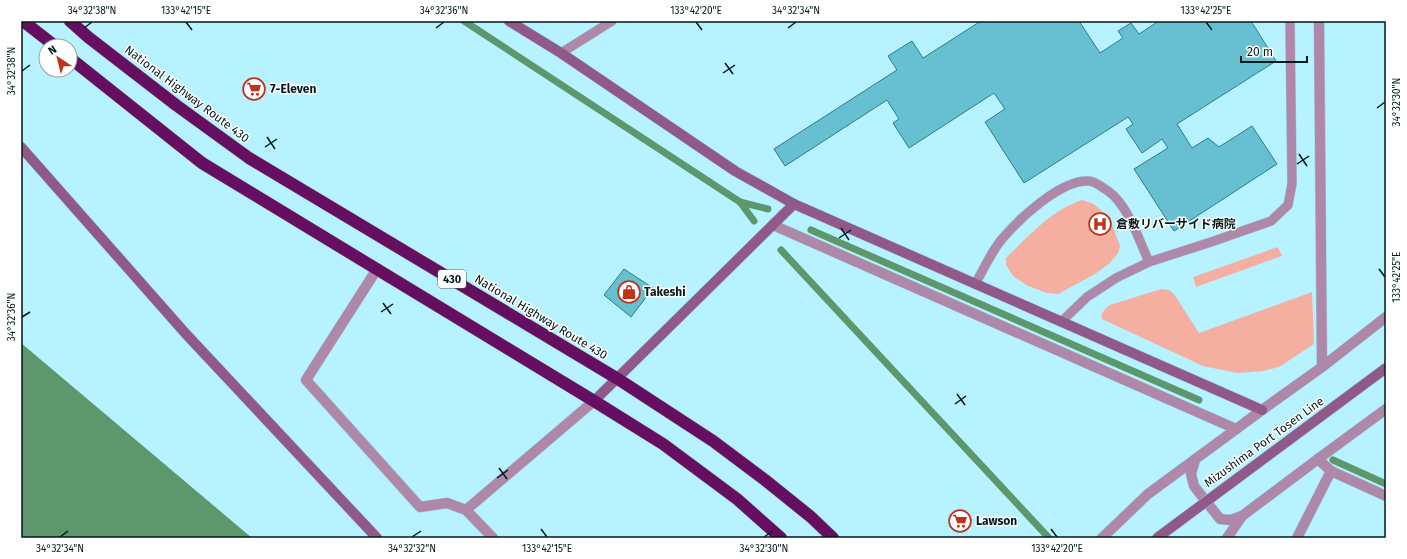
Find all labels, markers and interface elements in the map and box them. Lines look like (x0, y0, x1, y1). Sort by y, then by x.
text: 34°32'38"N (68, 5, 116, 17)
text: 133°42'15"E (161, 5, 211, 17)
text: 34°32'36"N (420, 5, 468, 17)
text: 133°42'20"E (670, 5, 722, 17)
text: 34°32'34"N (772, 5, 820, 17)
text: 133°42'25"E (1181, 5, 1231, 17)
north arrow (38, 38, 78, 78)
scale bar (1241, 38, 1307, 64)
text: N (46, 43, 59, 58)
street label: National Highway Route 430 (122, 43, 252, 146)
text: 20 m (1247, 45, 1273, 59)
text: 34°32'38"N (6, 47, 18, 95)
supermarket icon: 7-Eleven (241, 76, 267, 102)
text: 34°32'30"N (1391, 78, 1403, 126)
place label: 7-Eleven (270, 82, 316, 96)
hospital icon: 倉敷リバーサイド病院 (1087, 211, 1113, 237)
place label: 倉敷リバーサイド病院 (1116, 217, 1236, 231)
text: 133°42'25"E (1391, 252, 1403, 302)
road number: 430 (438, 270, 466, 288)
street label: National Highway Route 430 (472, 272, 610, 362)
shop icon: Takeshi (616, 279, 642, 305)
place label: Takeshi (644, 285, 686, 299)
text: 34°32'36"N (6, 293, 18, 341)
street label: Mizushima Port Tosen Line (1201, 394, 1327, 490)
supermarket icon: Lawson (947, 508, 973, 534)
place label: Lawson (976, 514, 1017, 528)
text: 34°32'34"N (36, 543, 84, 555)
text: 34°32'32"N (388, 543, 436, 555)
text: 133°42'15"E (522, 543, 572, 555)
text: 34°32'30"N (740, 543, 788, 555)
text: 133°42'20"E (1031, 543, 1083, 555)

